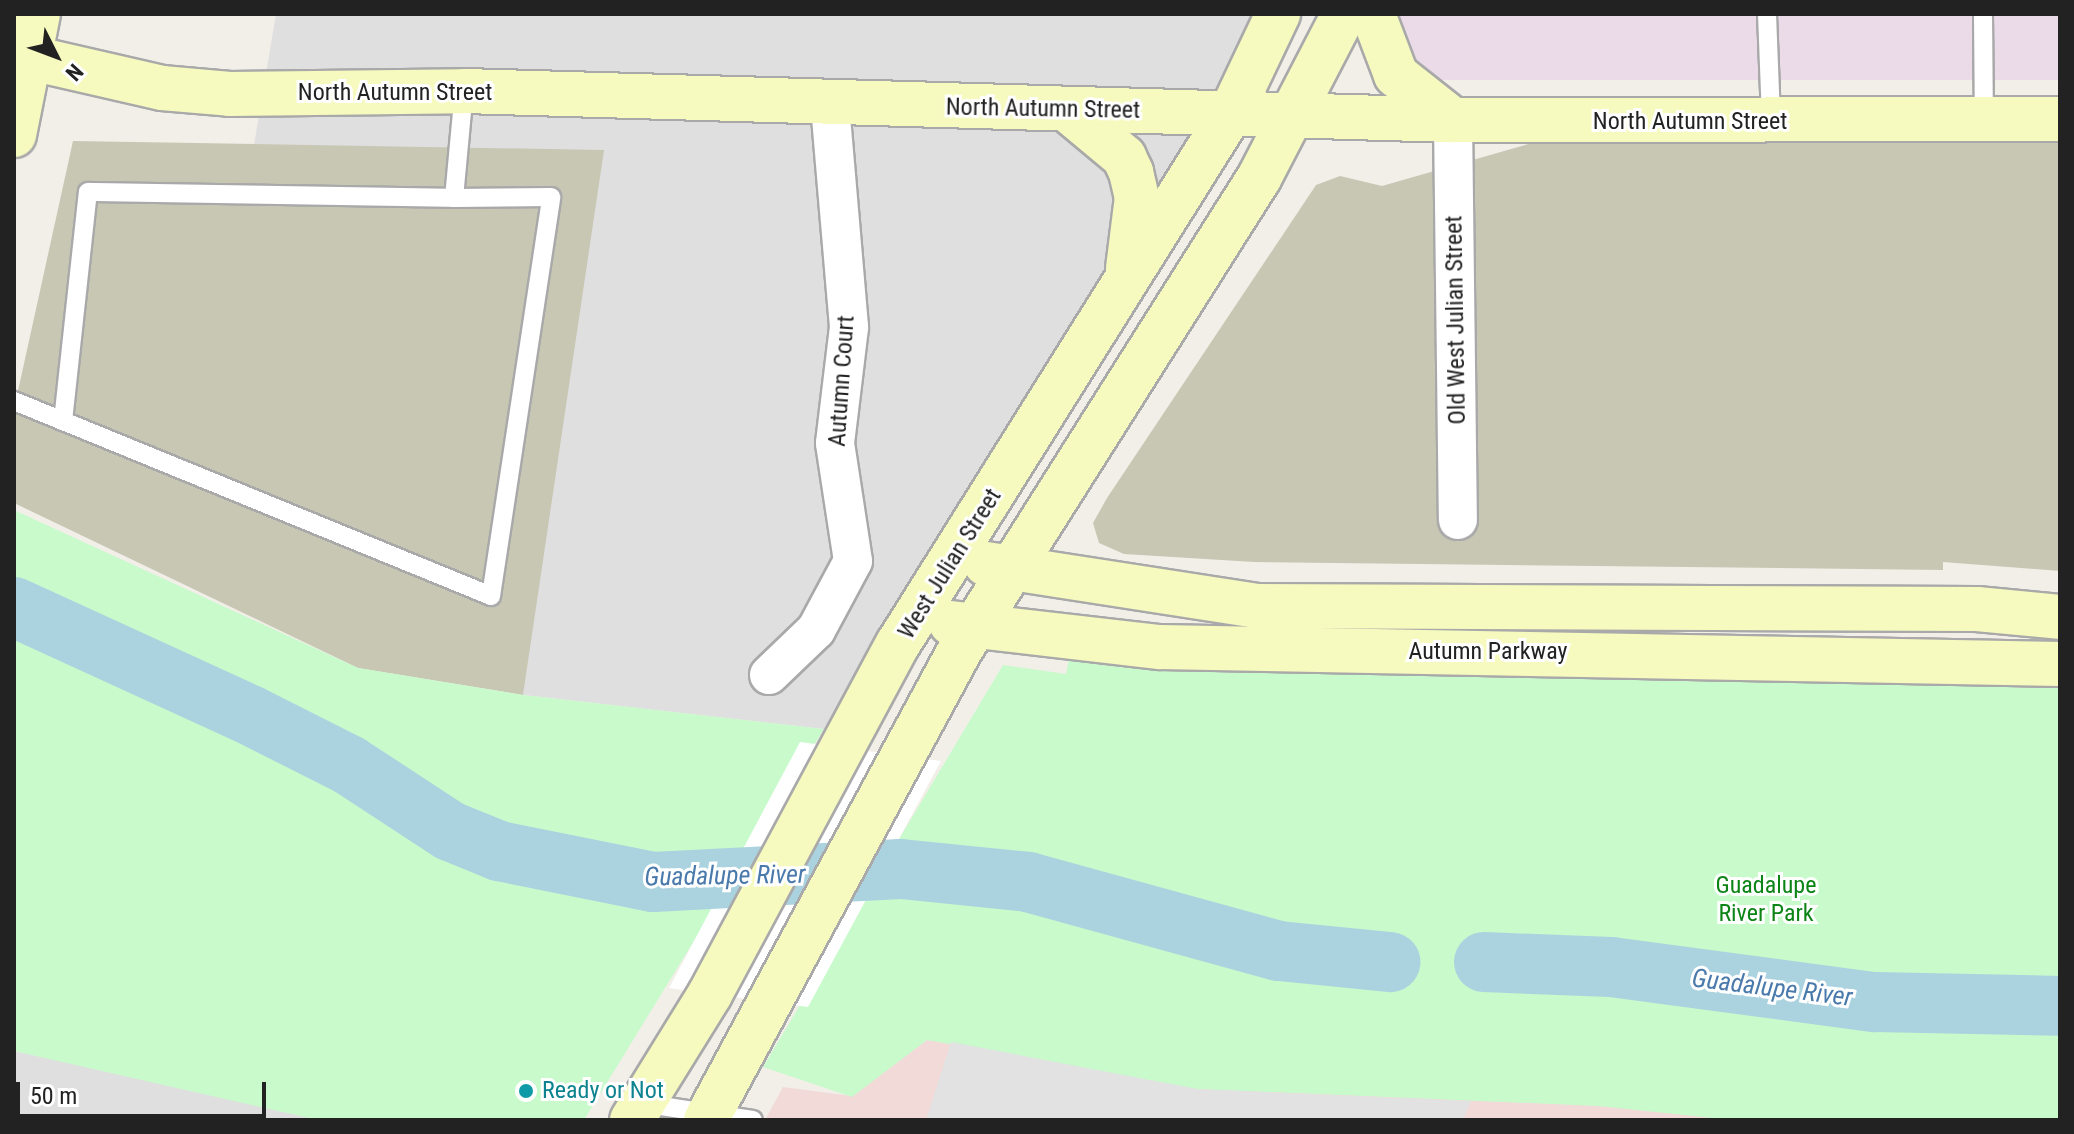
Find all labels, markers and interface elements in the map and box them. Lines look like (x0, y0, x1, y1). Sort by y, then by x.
north arrow (16, 16, 96, 96)
text: N (60, 59, 88, 86)
street label: North Autumn Street (298, 79, 492, 107)
street label: North Autumn Street (946, 93, 1140, 125)
street label: North Autumn Street (1593, 108, 1787, 136)
street label: Old West Julian Street (1440, 215, 1472, 425)
street label: Autumn Court (823, 314, 861, 448)
street label: West Julian Street (892, 484, 1008, 644)
street label: Autumn Parkway (1409, 638, 1567, 666)
water label: Guadalupe River (644, 859, 806, 893)
park label: Guadalupe River Park (1716, 872, 1816, 928)
water label: Guadalupe River (1690, 963, 1854, 1013)
scale bar (20, 1066, 270, 1116)
place label: Ready or Not (542, 1077, 664, 1105)
text: 50 m (30, 1082, 77, 1110)
marker: Ready or Not (517, 1082, 535, 1100)

